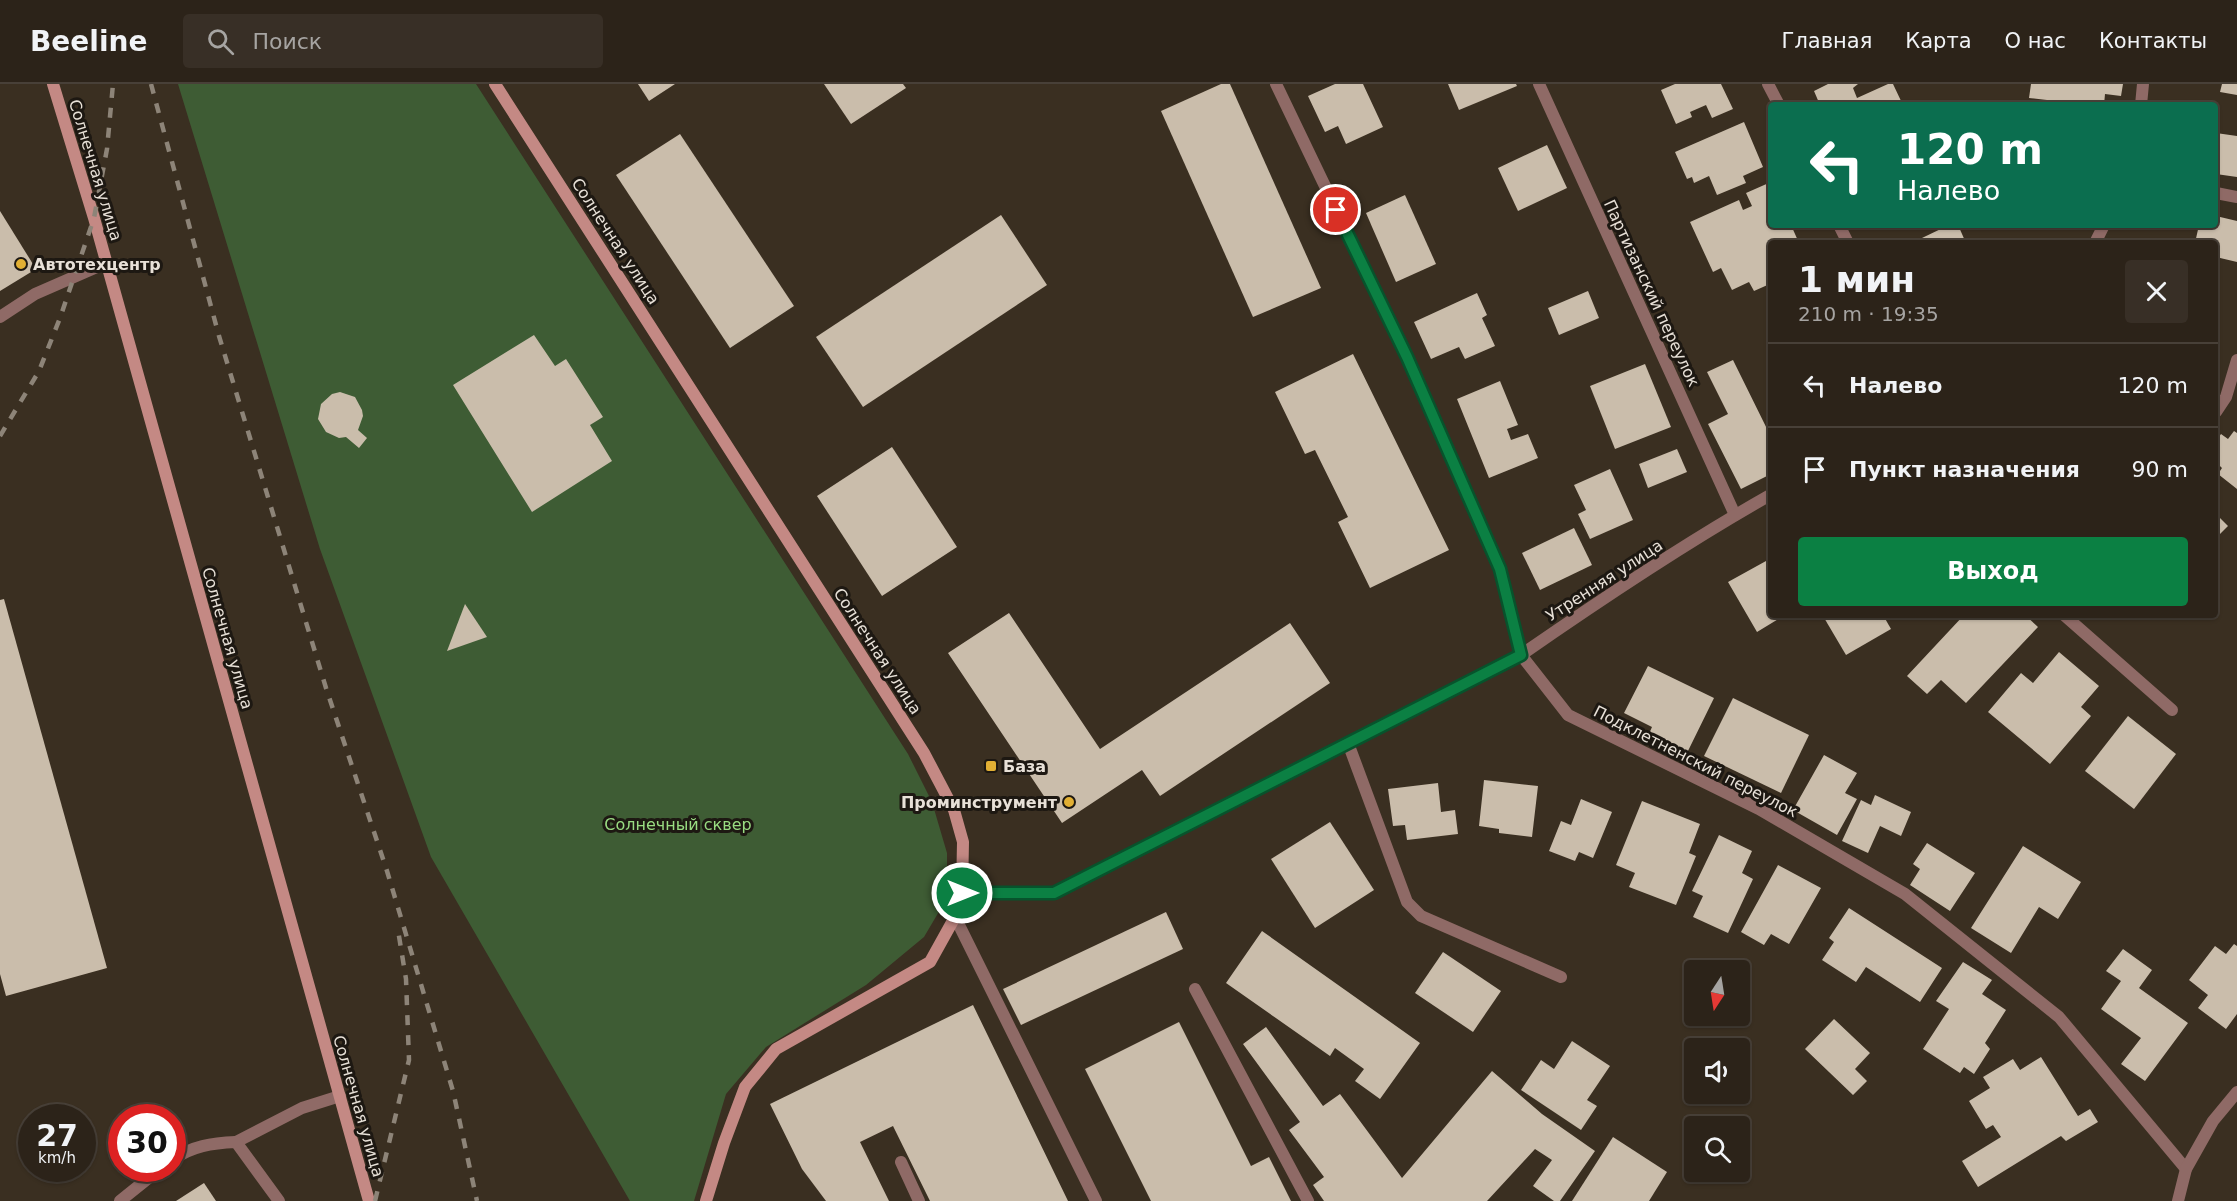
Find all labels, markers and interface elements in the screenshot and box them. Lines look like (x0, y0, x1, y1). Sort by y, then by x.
search box (183, 14, 603, 68)
text: Beeline (30, 25, 147, 58)
icon: search (204, 25, 237, 58)
text: Поиск (252, 29, 322, 54)
text: Главная (1782, 29, 1872, 53)
text: Карта (1905, 29, 1972, 53)
text: О нас (2005, 29, 2066, 53)
text: Контакты (2099, 29, 2207, 53)
street label: Солнечная улица (65, 97, 126, 243)
text: 120 m (1897, 125, 2043, 174)
icon: left (1798, 126, 1876, 204)
street label: Солнечная улица (568, 175, 664, 308)
text: Налево (1897, 175, 2000, 206)
pin (1310, 184, 1361, 235)
icon: arrive (1319, 193, 1352, 226)
street label: Партизанский переулок (1600, 197, 1703, 390)
place label: Автотехцентр (33, 255, 161, 274)
marker: Автотехцентр (14, 257, 28, 271)
text: 1 мин (1798, 259, 1915, 300)
button: close (2125, 260, 2188, 323)
text: 210 m · 19:35 (1798, 302, 1939, 326)
icon: left (1798, 369, 1831, 402)
text: Налево (1849, 373, 1942, 398)
text: 120 m (2118, 373, 2188, 398)
icon: arrive (1798, 453, 1831, 486)
text: Пункт назначения (1849, 457, 2080, 482)
text: 90 m (2132, 457, 2188, 482)
street label: Утренняя улица (1542, 536, 1666, 625)
button: Выход (1798, 537, 2188, 606)
street label: Солнечная улица (198, 565, 257, 711)
street label: Солнечная улица (830, 585, 926, 718)
street label: Подклетненский переулок (1591, 702, 1801, 821)
place label: База (1003, 757, 1046, 776)
marker: База (984, 759, 998, 773)
place label: Проминструмент (901, 793, 1058, 812)
marker: Проминструмент (1062, 795, 1076, 809)
park label: Солнечный сквер (604, 815, 752, 834)
position arrow (930, 861, 994, 925)
north arrow (1684, 960, 1750, 1026)
map controls (1684, 960, 1750, 1182)
street label: Солнечная улица (329, 1033, 388, 1179)
button: sound (1684, 1038, 1750, 1104)
speed limit sign: 30 (108, 1104, 186, 1182)
button: search (1684, 1116, 1750, 1182)
text: 27 (36, 1118, 78, 1153)
text: km/h (38, 1149, 76, 1167)

